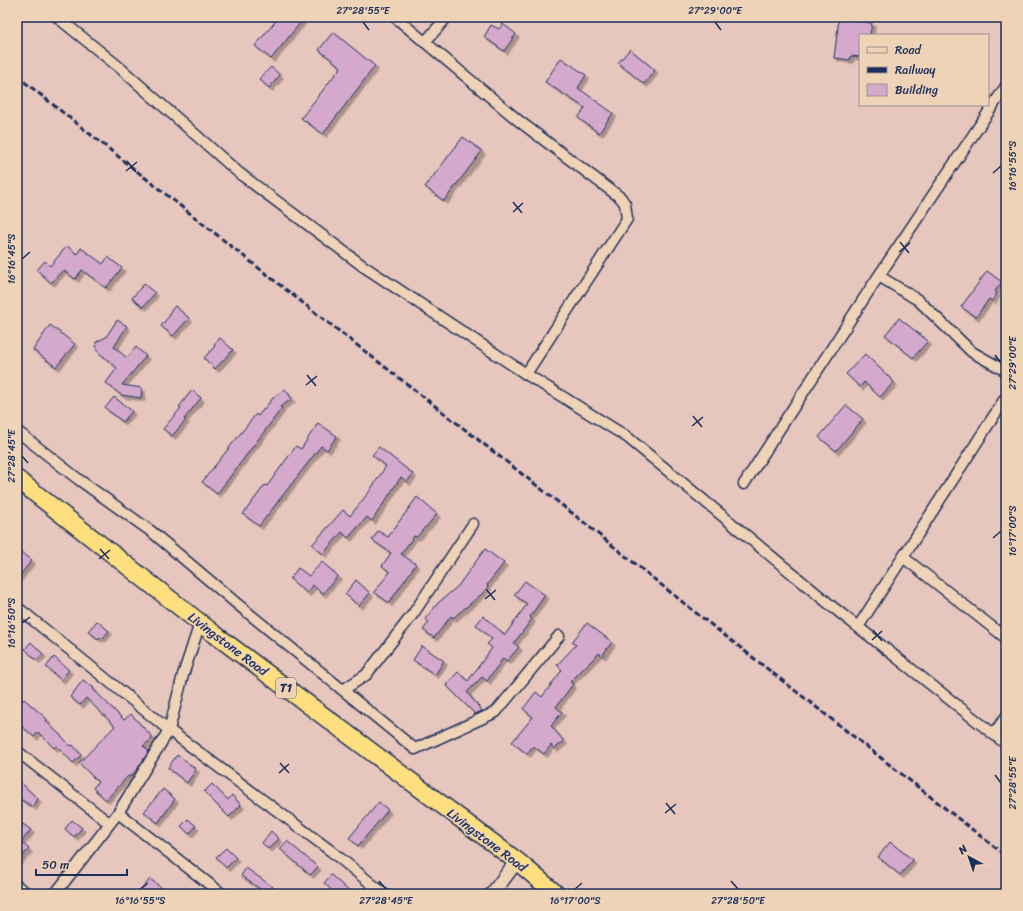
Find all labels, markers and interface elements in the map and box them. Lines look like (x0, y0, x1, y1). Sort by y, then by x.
text: 27°28'55"E (336, 2, 391, 20)
text: 27°29'00"E (688, 2, 743, 20)
legend (859, 34, 989, 106)
text: Road (895, 39, 922, 61)
text: Railway (895, 59, 936, 81)
text: Building (895, 79, 938, 101)
text: 16°16'55"S (1004, 140, 1022, 191)
text: 16°16'45"S (3, 233, 21, 284)
text: 27°29'00"E (1004, 335, 1022, 390)
text: 27°28'45"E (3, 428, 21, 483)
text: 16°17'00"S (1004, 505, 1022, 557)
text: 16°16'50"S (3, 597, 21, 648)
street label: Livingstone Road (183, 606, 274, 683)
road number: T1 (276, 678, 296, 698)
text: 27°28'55"E (1004, 755, 1022, 810)
street label: Livingstone Road (442, 802, 533, 879)
north arrow (949, 837, 989, 877)
text: N (953, 840, 972, 860)
scale bar (36, 851, 127, 877)
text: 50 m (42, 854, 69, 876)
text: 16°16'55"S (115, 892, 166, 910)
text: 27°28'45"E (359, 892, 414, 910)
text: 16°17'00"S (549, 892, 601, 910)
text: 27°28'50"E (711, 892, 766, 910)

